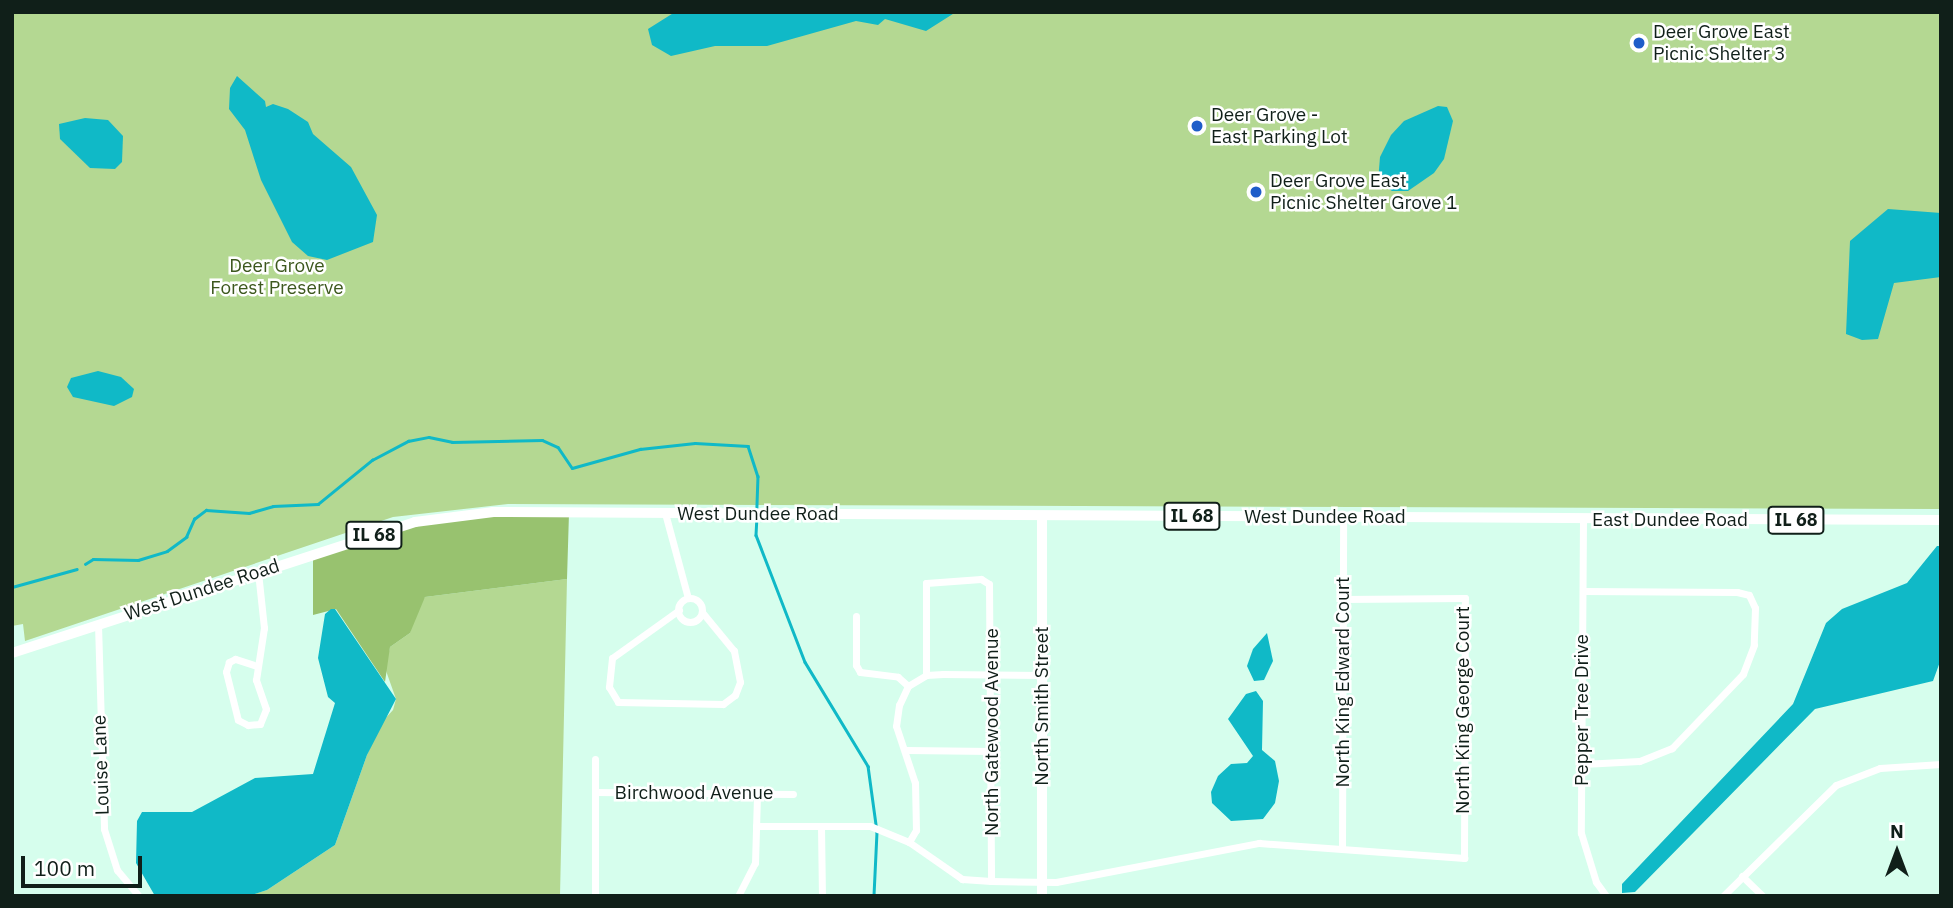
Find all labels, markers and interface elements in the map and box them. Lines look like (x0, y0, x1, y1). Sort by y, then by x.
place label: Deer Grove East Picnic Shelter 3 (1653, 21, 1790, 65)
marker: Deer Grove East Picnic Shelter 3 (1631, 35, 1647, 51)
place label: Deer Grove - East Parking Lot (1211, 104, 1348, 148)
marker: Deer Grove - East Parking Lot (1189, 118, 1205, 134)
place label: Deer Grove East Picnic Shelter Grove 1 (1270, 170, 1457, 214)
marker: Deer Grove East Picnic Shelter Grove 1 (1248, 184, 1264, 200)
park label: Deer Grove Forest Preserve (210, 255, 344, 299)
road number: IL 68 (1162, 502, 1222, 530)
street label: West Dundee Road (677, 503, 839, 525)
street label: West Dundee Road (1244, 506, 1406, 528)
road number: IL 68 (1766, 506, 1826, 534)
street label: East Dundee Road (1592, 509, 1748, 531)
road number: IL 68 (344, 520, 404, 550)
street label: West Dundee Road (122, 554, 282, 626)
street label: North King Edward Court (1332, 577, 1354, 787)
street label: North King George Court (1452, 606, 1474, 814)
street label: North Smith Street (1031, 626, 1053, 786)
street label: North Gatewood Avenue (981, 628, 1003, 836)
street label: Pepper Tree Drive (1571, 634, 1593, 786)
street label: Louise Lane (88, 714, 114, 816)
street label: Birchwood Avenue (614, 782, 774, 804)
north arrow (1862, 817, 1932, 887)
text: N (1890, 819, 1904, 843)
scale bar (24, 842, 145, 886)
text: 100 m (34, 854, 95, 882)

